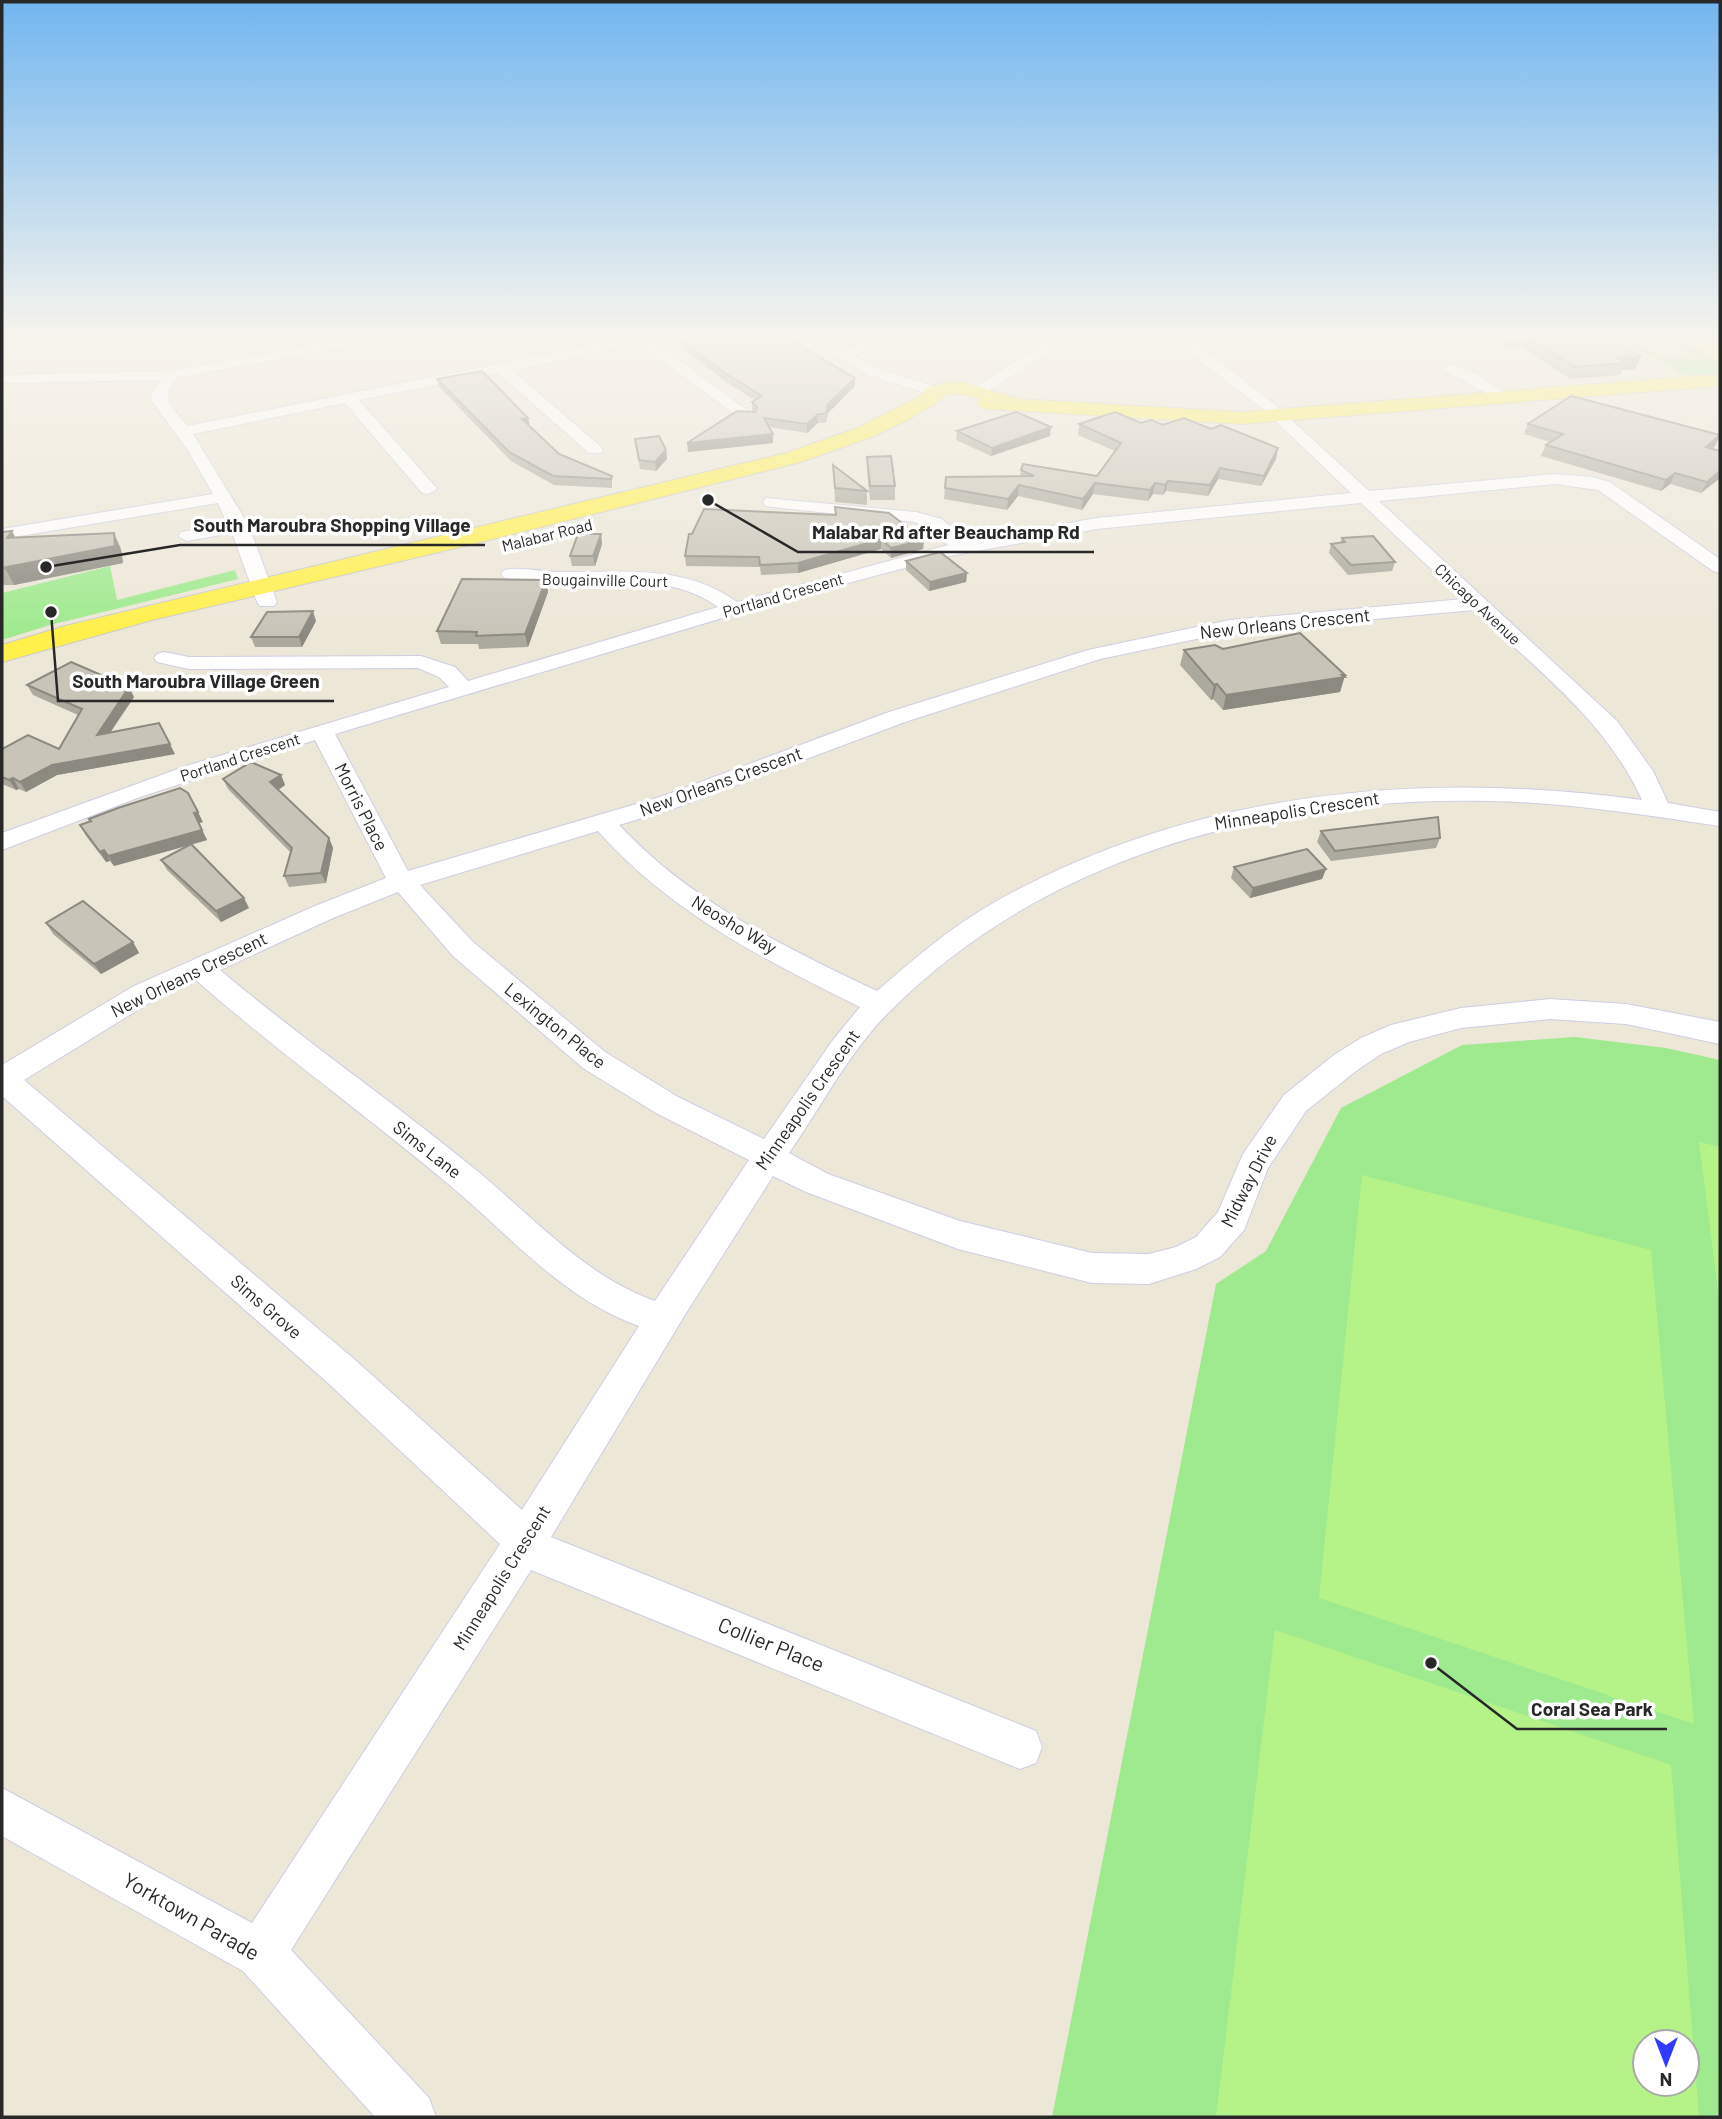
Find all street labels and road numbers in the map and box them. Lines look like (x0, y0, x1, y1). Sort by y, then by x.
street label: Malabar Road (500, 514, 594, 555)
street label: Chicago Avenue (1432, 559, 1525, 648)
street label: Portland Crescent (720, 568, 845, 621)
street label: Bougainville Court (542, 569, 668, 590)
street label: New Orleans Crescent (1199, 603, 1371, 643)
street label: Portland Crescent (178, 728, 302, 785)
street label: New Orleans Crescent (636, 741, 805, 821)
street label: Morris Place (330, 759, 393, 854)
street label: Minneapolis Crescent (1213, 786, 1381, 834)
street label: Neosho Way (688, 890, 781, 958)
street label: New Orleans Crescent (107, 927, 270, 1022)
street label: Lexington Place (500, 978, 611, 1073)
street label: Minneapolis Crescent (750, 1025, 864, 1174)
street label: Sims Lane (389, 1116, 466, 1183)
street label: Midway Drive (1215, 1130, 1281, 1231)
street label: Sims Grove (227, 1269, 307, 1343)
street label: Minneapolis Crescent (448, 1501, 555, 1654)
street label: Collier Place (715, 1611, 828, 1676)
street label: Yorktown Parade (119, 1867, 264, 1965)

